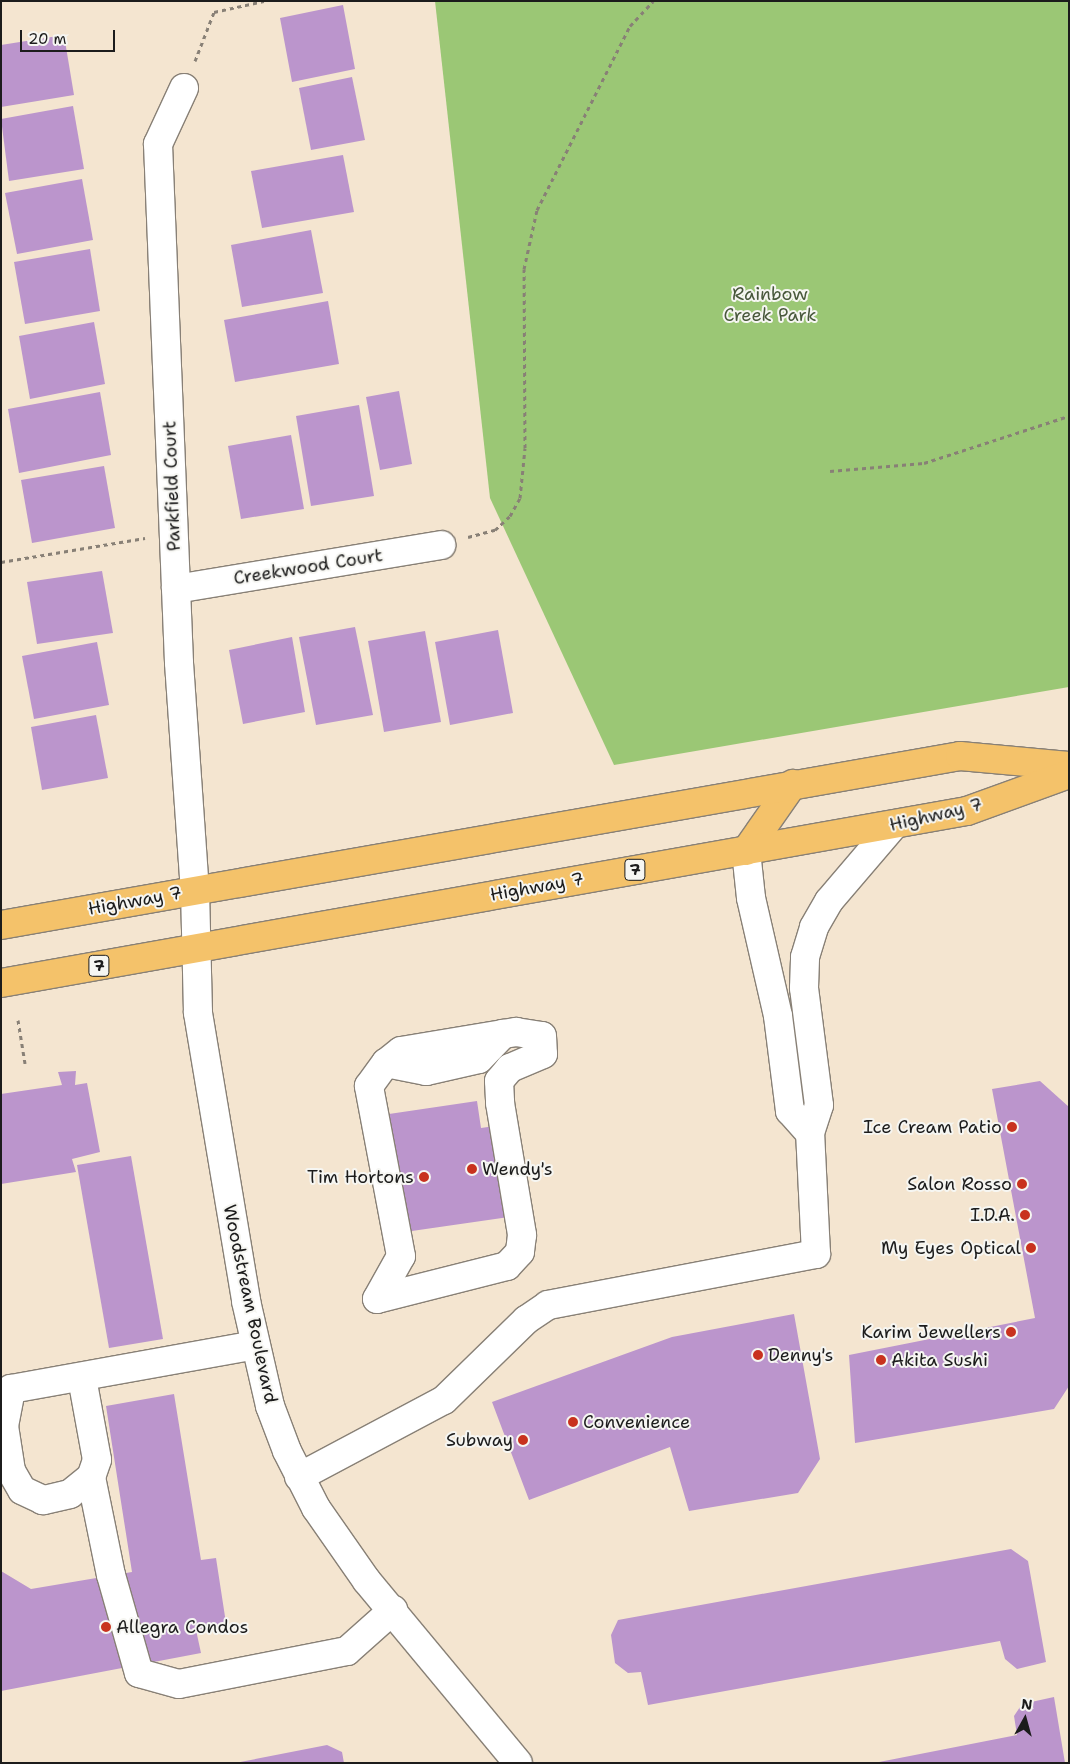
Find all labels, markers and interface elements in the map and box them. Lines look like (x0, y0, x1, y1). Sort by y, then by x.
scale bar (22, 20, 118, 52)
text: 20 m (28, 29, 67, 49)
park label: Rainbow Creek Park (723, 284, 817, 326)
street label: Parkfield Court (159, 420, 185, 552)
street label: Creekwood Court (232, 545, 384, 589)
street label: Highway 7 (887, 794, 985, 836)
road number: 7 (624, 856, 646, 884)
street label: Highway 7 (488, 868, 586, 906)
street label: Highway 7 (86, 882, 184, 920)
road number: 7 (88, 952, 110, 979)
place label: Ice Cream Patio (863, 1116, 1002, 1138)
marker: Ice Cream Patio (1006, 1121, 1018, 1133)
place label: Wendy's (482, 1158, 553, 1180)
marker: Wendy's (466, 1163, 478, 1175)
place label: Tim Hortons (307, 1166, 414, 1188)
marker: Tim Hortons (418, 1171, 430, 1183)
place label: Salon Rosso (907, 1173, 1012, 1195)
marker: Salon Rosso (1016, 1178, 1028, 1190)
street label: Woodstream Boulevard (218, 1203, 282, 1405)
place label: I.D.A. (970, 1204, 1015, 1226)
marker: I.D.A. (1019, 1209, 1031, 1221)
place label: My Eyes Optical (881, 1237, 1021, 1259)
marker: My Eyes Optical (1025, 1242, 1037, 1254)
place label: Karim Jewellers (861, 1321, 1001, 1343)
marker: Karim Jewellers (1005, 1326, 1017, 1338)
place label: Denny's (768, 1344, 833, 1366)
marker: Denny's (752, 1349, 764, 1361)
place label: Akita Sushi (891, 1349, 988, 1371)
marker: Akita Sushi (875, 1354, 887, 1366)
place label: Convenience (583, 1411, 690, 1433)
marker: Convenience (567, 1416, 579, 1428)
place label: Subway (446, 1429, 513, 1451)
marker: Subway (517, 1434, 529, 1446)
place label: Allegra Condos (116, 1616, 248, 1638)
marker: Allegra Condos (100, 1621, 112, 1633)
north arrow (1000, 1694, 1050, 1744)
text: N (1020, 1695, 1033, 1714)

